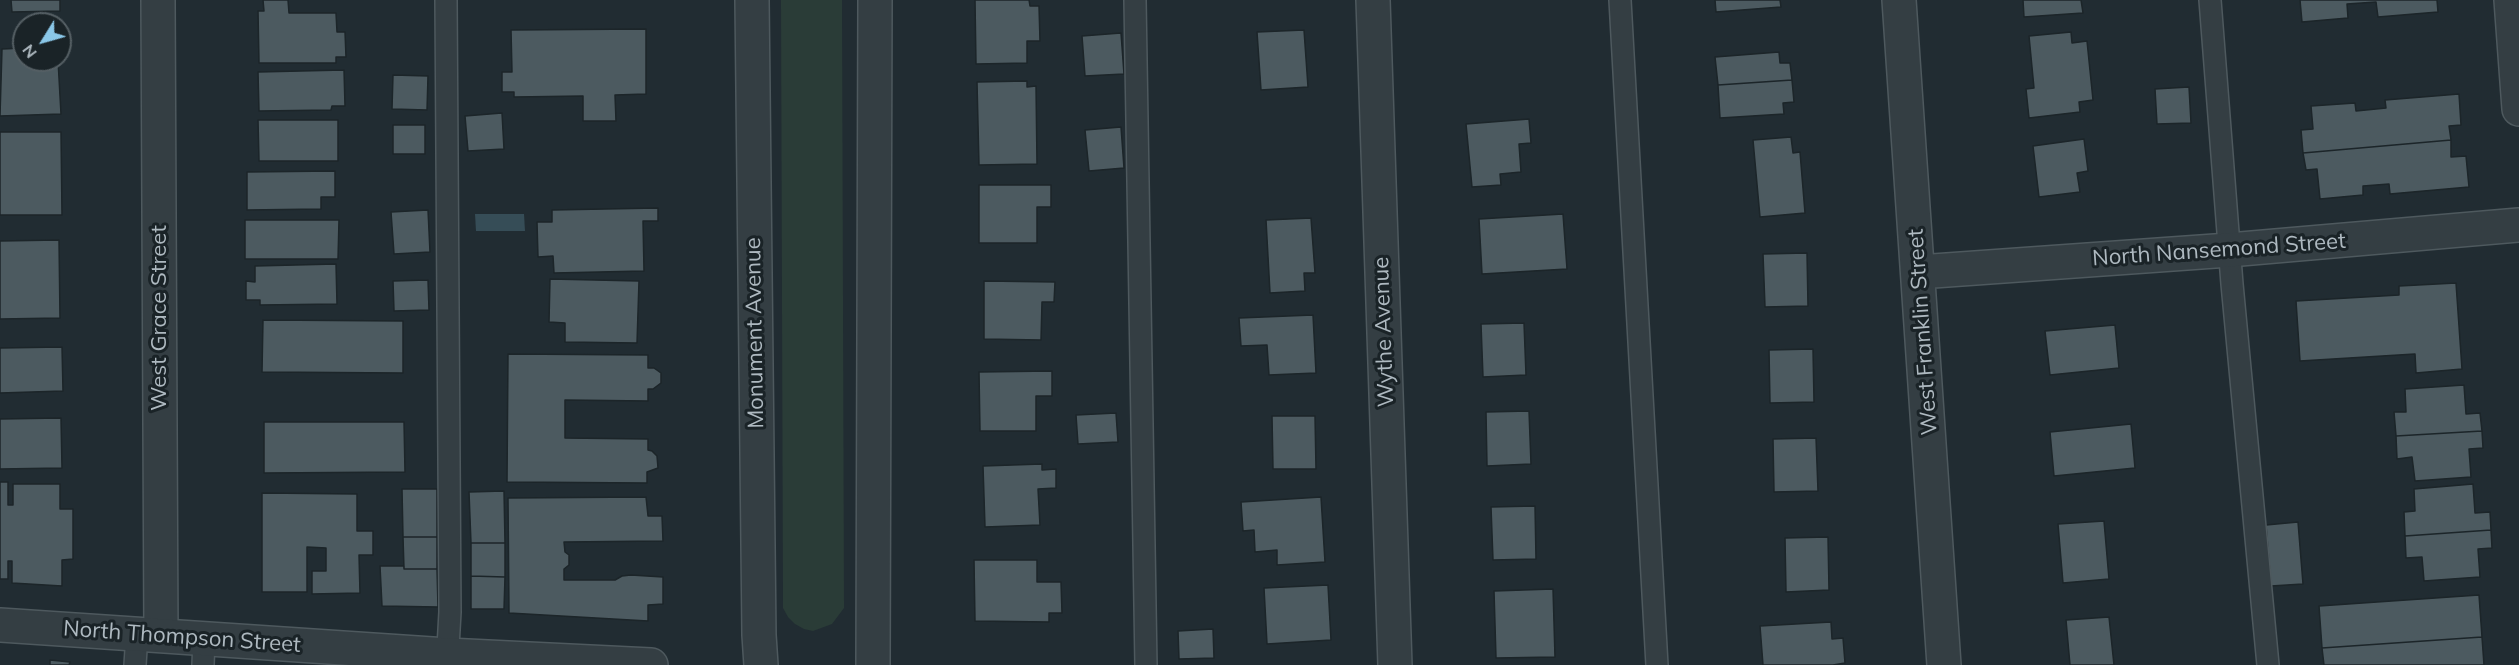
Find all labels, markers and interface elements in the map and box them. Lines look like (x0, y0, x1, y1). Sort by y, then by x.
north arrow (12, 12, 72, 72)
text: N (18, 41, 41, 62)
street label: West Grace Street (146, 225, 172, 411)
street label: West Franklin Street (1903, 228, 1943, 436)
street label: North Nansemond Street (2091, 228, 2347, 272)
street label: Monument Avenue (740, 237, 770, 429)
street label: Wythe Avenue (1368, 256, 1400, 408)
street label: North Thompson Street (62, 616, 302, 658)

